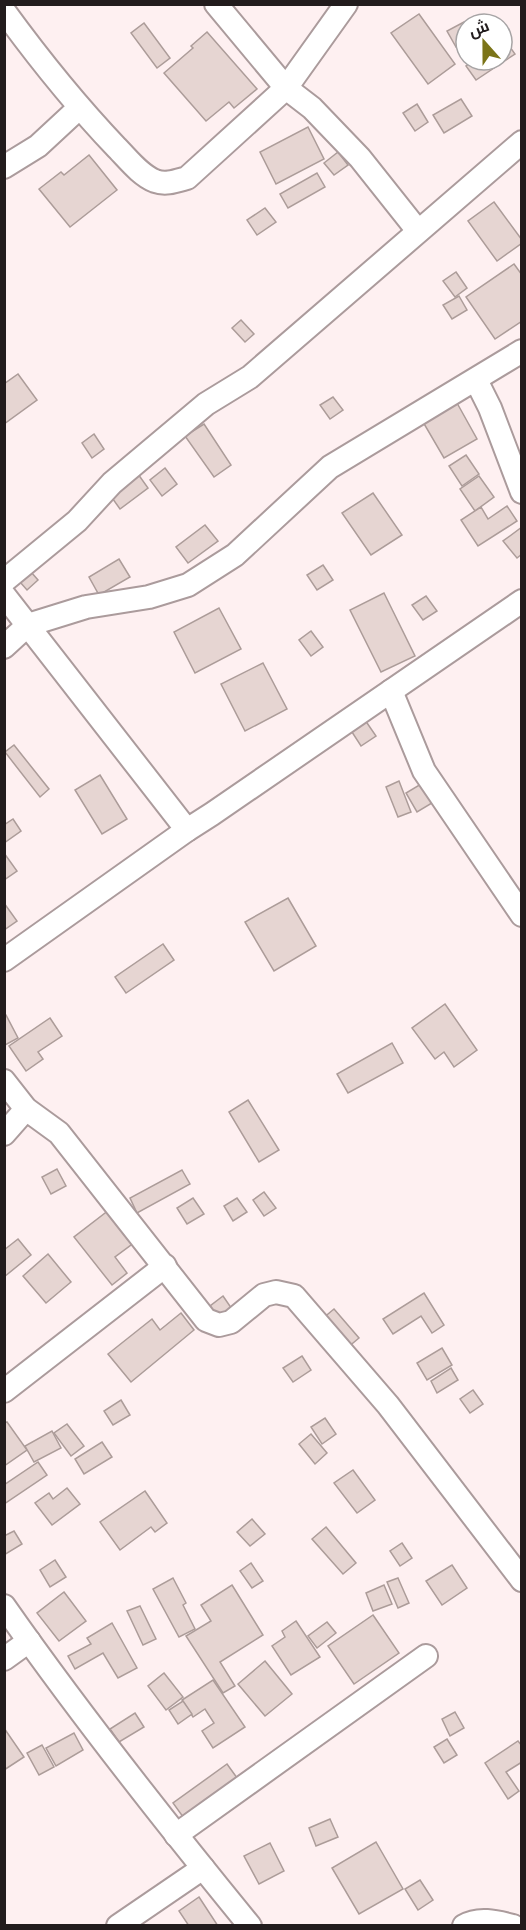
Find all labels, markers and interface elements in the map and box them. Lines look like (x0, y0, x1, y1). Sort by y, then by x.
north arrow (454, 12, 514, 72)
text: ش (466, 17, 492, 41)

